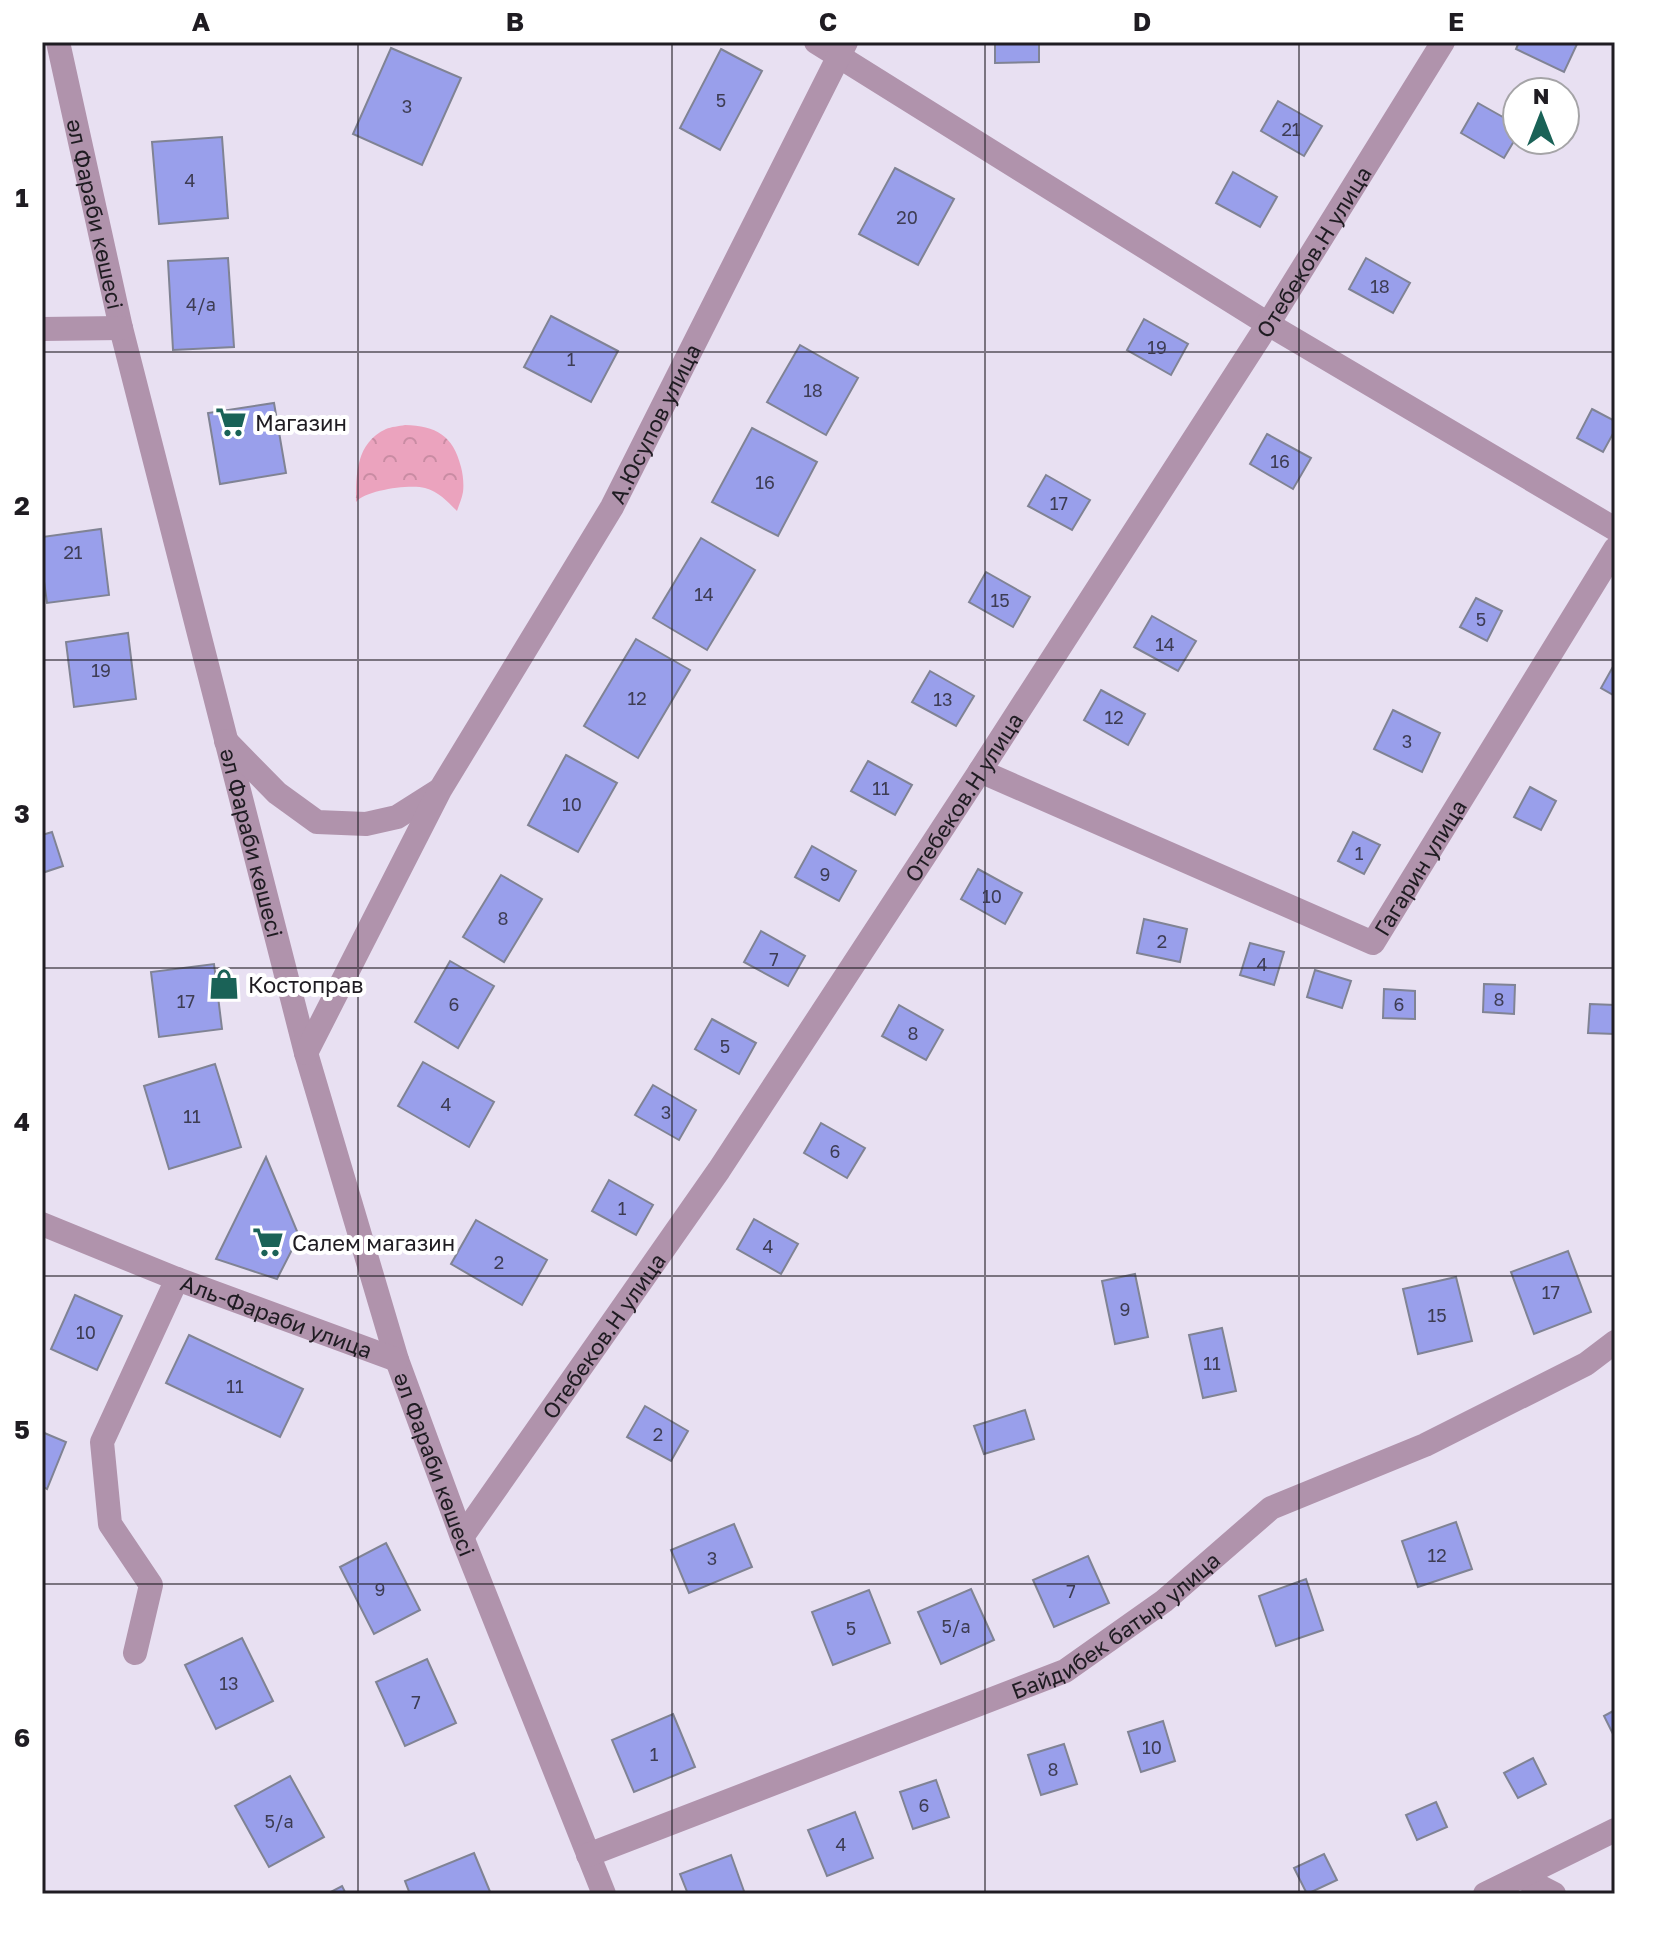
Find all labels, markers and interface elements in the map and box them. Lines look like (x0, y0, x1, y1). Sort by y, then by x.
text: A (192, 6, 211, 37)
text: B (506, 6, 524, 37)
text: C (819, 6, 837, 37)
text: D (1133, 6, 1151, 37)
text: E (1448, 6, 1464, 37)
north arrow (1501, 76, 1581, 156)
text: N (1533, 82, 1549, 109)
house number: 5 (716, 89, 726, 111)
house number: 3 (402, 95, 412, 117)
street label: әл Фараби көшесі (62, 116, 130, 312)
house number: 21 (1281, 118, 1301, 140)
street label: Отебеков.Н улица (1250, 161, 1376, 342)
house number: 4 (185, 169, 196, 191)
text: 1 (15, 182, 29, 213)
house number: 20 (896, 206, 918, 228)
house number: 18 (1370, 275, 1390, 297)
house number: 4/а (186, 293, 216, 315)
house number: 19 (1147, 336, 1167, 358)
street label: А.Юсупов улица (603, 339, 706, 508)
house number: 1 (567, 348, 576, 370)
house number: 18 (803, 379, 823, 401)
supermarket icon: Магазин (214, 405, 248, 439)
place label: Магазин (255, 409, 347, 436)
house number: 16 (1270, 450, 1290, 472)
house number: 16 (755, 471, 775, 493)
text: 2 (14, 490, 30, 521)
house number: 17 (1050, 492, 1068, 514)
house number: 21 (63, 541, 83, 563)
house number: 14 (694, 583, 714, 605)
house number: 15 (990, 589, 1010, 611)
house number: 5 (1476, 608, 1486, 630)
house number: 14 (1155, 633, 1175, 655)
house number: 19 (91, 659, 111, 681)
house number: 12 (627, 687, 647, 709)
house number: 13 (933, 688, 953, 710)
house number: 12 (1104, 706, 1124, 728)
street label: Отебеков.Н улица (898, 707, 1028, 886)
house number: 3 (1402, 730, 1412, 752)
street label: әл Фараби көшесі (215, 745, 289, 940)
house number: 11 (872, 777, 890, 799)
house number: 10 (562, 793, 582, 815)
street label: Гагарин улица (1367, 794, 1472, 940)
text: 3 (14, 798, 30, 829)
house number: 1 (1355, 842, 1364, 864)
house number: 9 (820, 863, 830, 885)
house number: 10 (982, 885, 1002, 907)
house number: 8 (498, 907, 508, 929)
house number: 2 (1157, 930, 1167, 952)
house number: 7 (769, 948, 779, 970)
house number: 4 (1257, 953, 1268, 975)
shop icon: Костоправ (207, 967, 241, 1001)
place label: Костоправ (248, 971, 364, 998)
house number: 8 (1494, 988, 1504, 1010)
house number: 17 (177, 990, 195, 1012)
house number: 6 (449, 993, 459, 1015)
house number: 6 (1394, 993, 1404, 1015)
house number: 8 (908, 1022, 918, 1044)
house number: 5 (720, 1035, 730, 1057)
house number: 4 (441, 1093, 452, 1115)
house number: 3 (661, 1101, 671, 1123)
house number: 11 (183, 1105, 201, 1127)
text: 4 (14, 1106, 30, 1137)
house number: 6 (830, 1140, 840, 1162)
house number: 1 (618, 1197, 627, 1219)
supermarket icon: Салем магазин (251, 1225, 285, 1259)
place label: Салем магазин (292, 1229, 455, 1256)
house number: 4 (763, 1235, 774, 1257)
street label: Отебеков.Н улица (536, 1247, 671, 1424)
house number: 2 (494, 1251, 504, 1273)
street label: Аль-Фараби улица (177, 1268, 376, 1363)
house number: 17 (1542, 1281, 1560, 1303)
house number: 9 (1120, 1298, 1130, 1320)
house number: 15 (1427, 1304, 1447, 1326)
house number: 10 (76, 1321, 96, 1343)
house number: 11 (1203, 1352, 1221, 1374)
street label: әл Фараби көшесі (389, 1368, 482, 1560)
house number: 11 (226, 1375, 244, 1397)
text: 5 (14, 1414, 30, 1445)
house number: 2 (653, 1423, 663, 1445)
house number: 12 (1427, 1544, 1447, 1566)
street label: Байдибек батыр улица (1007, 1546, 1225, 1704)
house number: 3 (707, 1547, 717, 1569)
house number: 9 (375, 1578, 385, 1600)
house number: 7 (1066, 1580, 1076, 1602)
house number: 5/а (941, 1615, 971, 1637)
house number: 5 (846, 1617, 856, 1639)
house number: 13 (219, 1672, 239, 1694)
house number: 7 (411, 1691, 421, 1713)
text: 6 (14, 1722, 30, 1753)
house number: 10 (1142, 1736, 1162, 1758)
house number: 1 (650, 1743, 659, 1765)
house number: 8 (1048, 1758, 1058, 1780)
house number: 6 (919, 1794, 929, 1816)
house number: 5/a (264, 1810, 294, 1832)
house number: 4 (836, 1833, 847, 1855)

